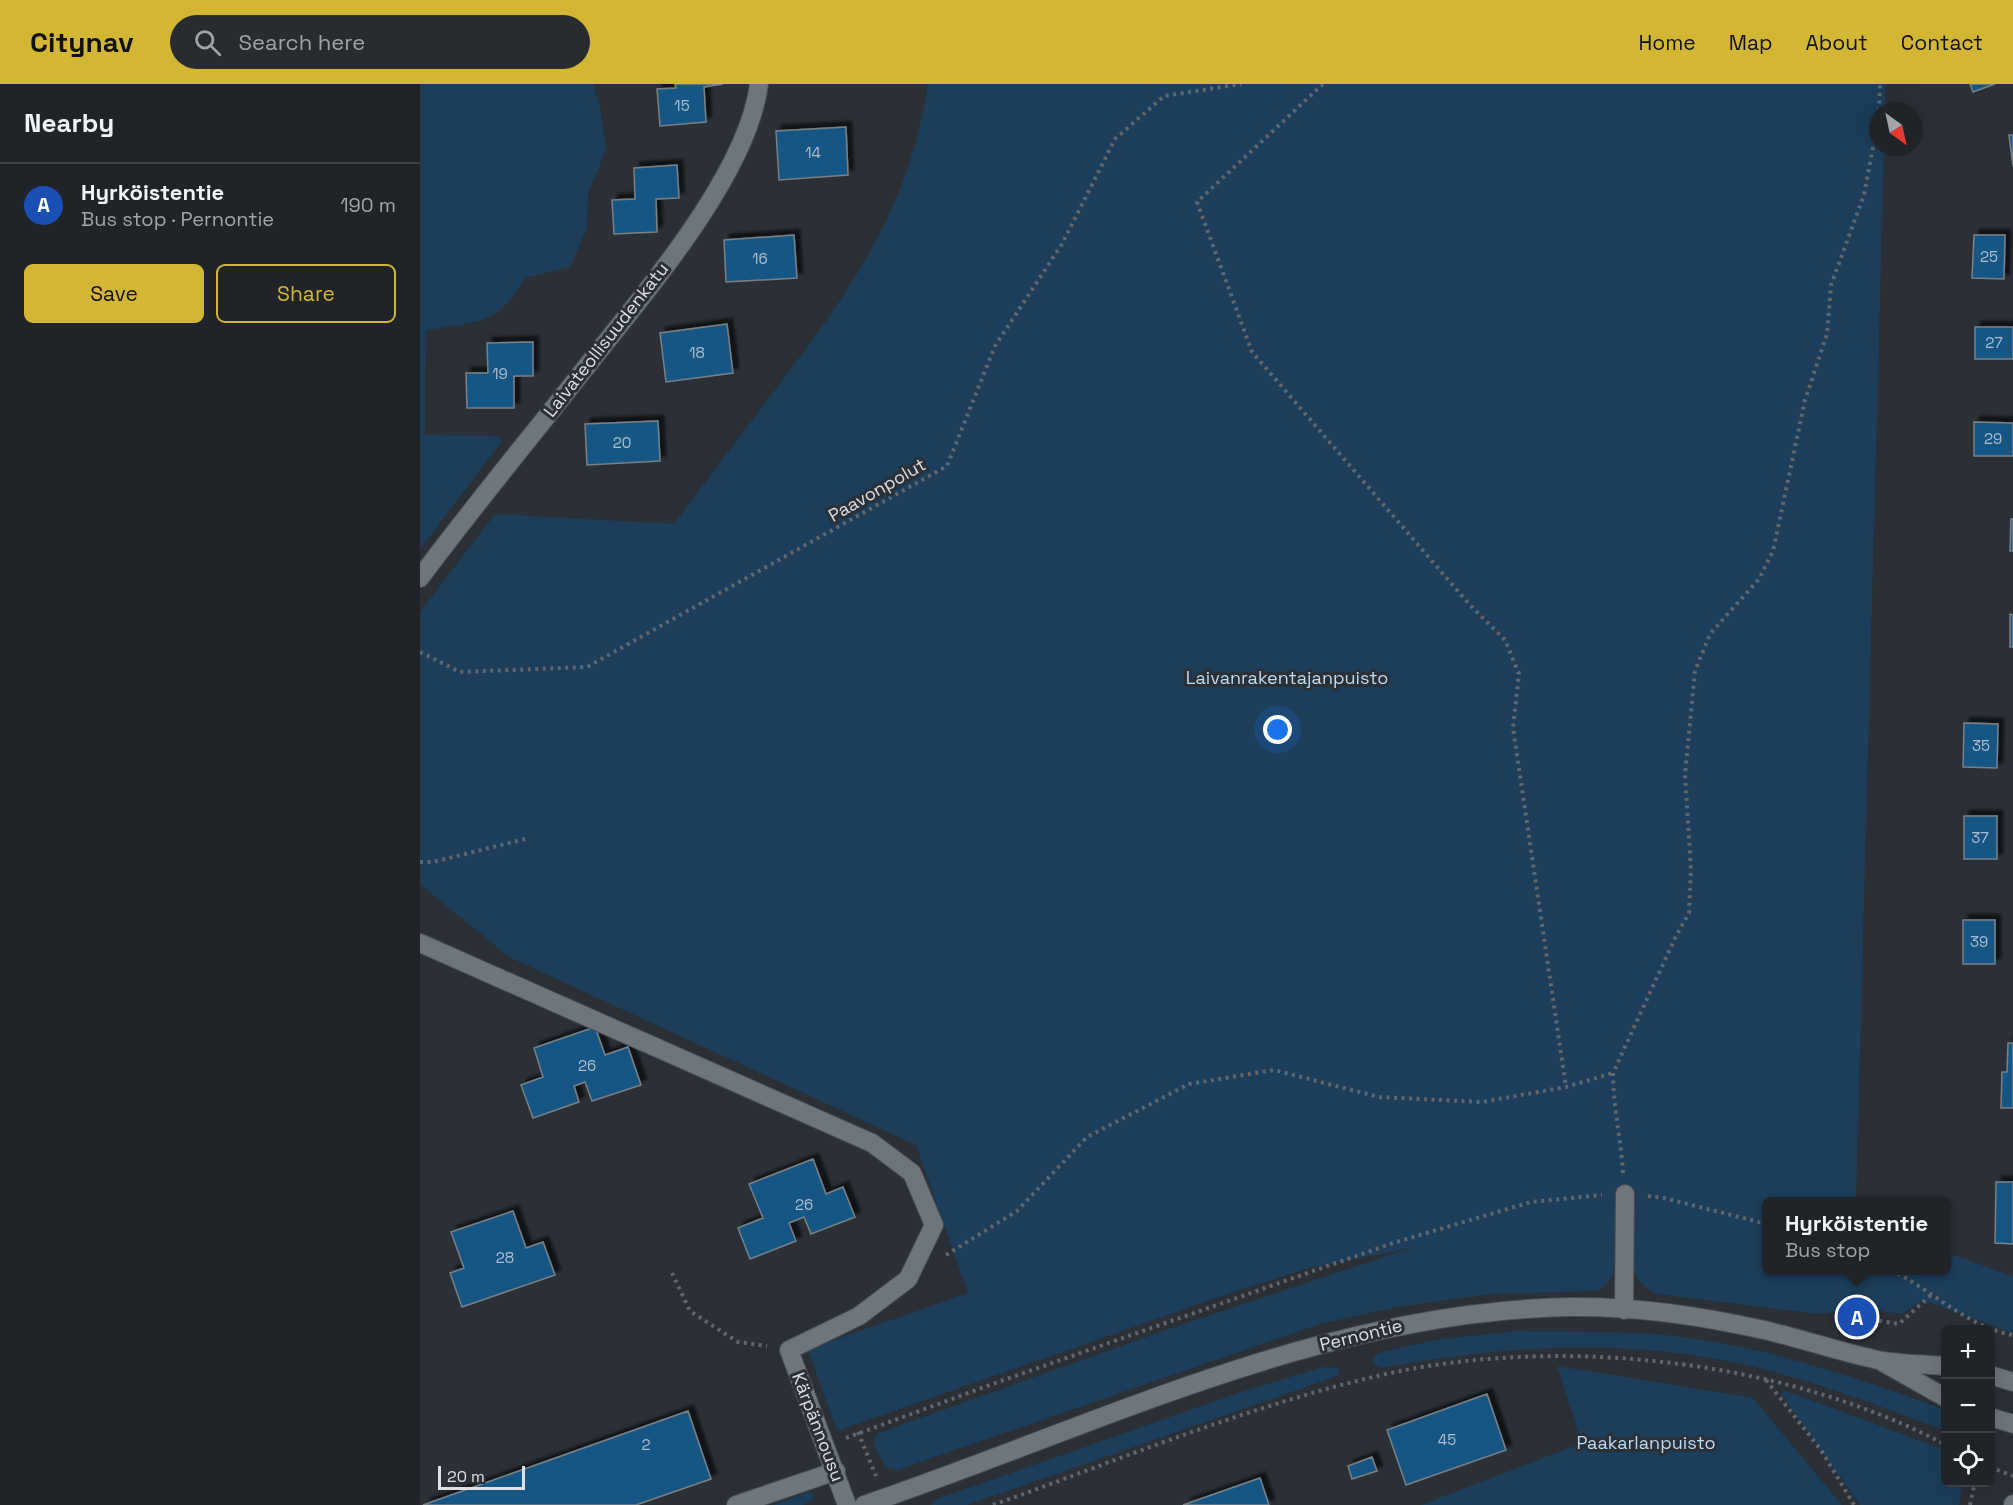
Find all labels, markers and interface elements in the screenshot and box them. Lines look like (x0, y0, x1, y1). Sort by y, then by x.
search box (170, 15, 590, 69)
text: Citynav (30, 24, 134, 60)
icon: search (191, 26, 224, 59)
text: Search here (239, 28, 365, 56)
text: Home (1638, 29, 1696, 56)
text: Map (1729, 29, 1773, 56)
text: About (1806, 29, 1868, 56)
text: Contact (1901, 29, 1983, 56)
house number: 15 (674, 96, 690, 115)
north arrow (1869, 102, 1923, 156)
text: Nearby (24, 106, 114, 140)
house number: 14 (805, 143, 821, 162)
text: Hyrköistentie (81, 178, 224, 206)
text: A (37, 192, 50, 218)
text: 190 m (340, 192, 396, 218)
text: Bus stop · Pernontie (81, 206, 274, 232)
house number: 25 (1980, 247, 1998, 266)
house number: 16 (752, 249, 768, 268)
street label: Laivateollisuudenkatu (538, 258, 673, 422)
button: Save (24, 264, 204, 323)
button: Share (216, 264, 396, 323)
house number: 27 (1985, 333, 2003, 352)
house number: 18 (689, 343, 705, 362)
house number: 19 (492, 364, 508, 383)
house number: 29 (1984, 429, 2002, 448)
house number: 20 (613, 433, 631, 452)
street label: Paavonpolut (824, 452, 930, 527)
park label: Laivanrakentajanpuisto (1186, 666, 1388, 689)
your location (1263, 715, 1292, 744)
house number: 35 (1972, 736, 1990, 755)
house number: 37 (1971, 828, 1989, 847)
house number: 39 (1970, 932, 1988, 951)
house number: 26 (578, 1056, 596, 1075)
house number: 26 (795, 1195, 813, 1214)
popup (1762, 1197, 1951, 1275)
text: Hyrköistentie (1785, 1209, 1928, 1237)
text: Bus stop (1785, 1237, 1870, 1263)
house number: 28 (496, 1248, 514, 1267)
pin: A (1838, 1294, 1876, 1340)
street label: Pernontie (1317, 1313, 1405, 1356)
map controls (1941, 1325, 1995, 1487)
button: + (1941, 1325, 1995, 1379)
street label: Kärpännousu (787, 1369, 850, 1485)
button: − (1941, 1379, 1995, 1433)
house number: 45 (1438, 1430, 1456, 1449)
park label: Paakarlanpuisto (1576, 1431, 1716, 1454)
button: locate (1941, 1433, 1995, 1487)
house number: 2 (641, 1435, 651, 1454)
scale bar (438, 1463, 525, 1490)
text: 20 m (447, 1466, 485, 1487)

